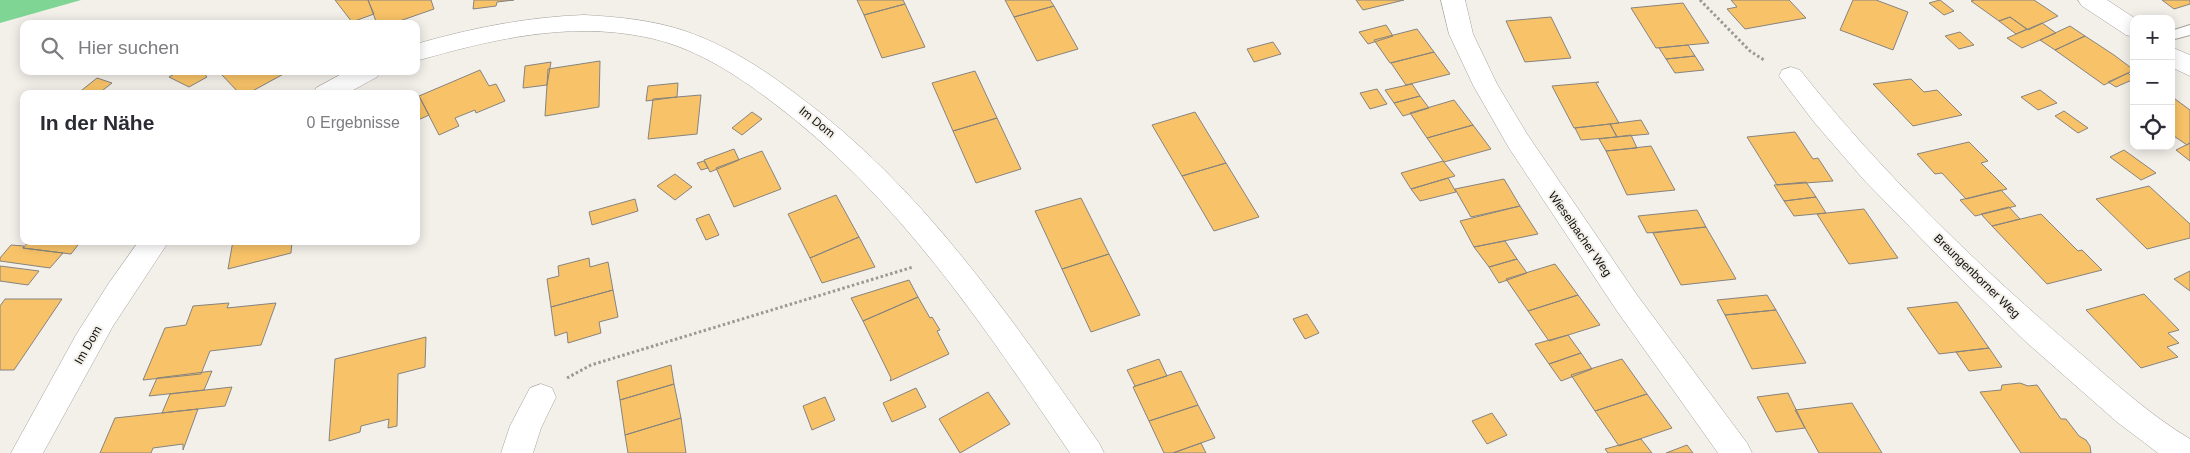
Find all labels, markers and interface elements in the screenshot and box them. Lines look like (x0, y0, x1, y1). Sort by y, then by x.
map controls (2130, 15, 2175, 150)
button: + (2130, 15, 2175, 60)
search box (20, 20, 420, 75)
icon: search (38, 34, 66, 62)
text: Hier suchen (78, 37, 179, 58)
button: − (2130, 60, 2175, 105)
street label: Im Dom (796, 103, 838, 141)
button: locate (2130, 105, 2175, 150)
text: In der Nähe (40, 111, 154, 134)
text: 0 Ergebnisse (307, 114, 400, 131)
street label: Wieselbacher Weg (1545, 189, 1615, 279)
street label: Breungenborner Weg (1931, 231, 2023, 321)
street label: Im Dom (71, 323, 105, 367)

